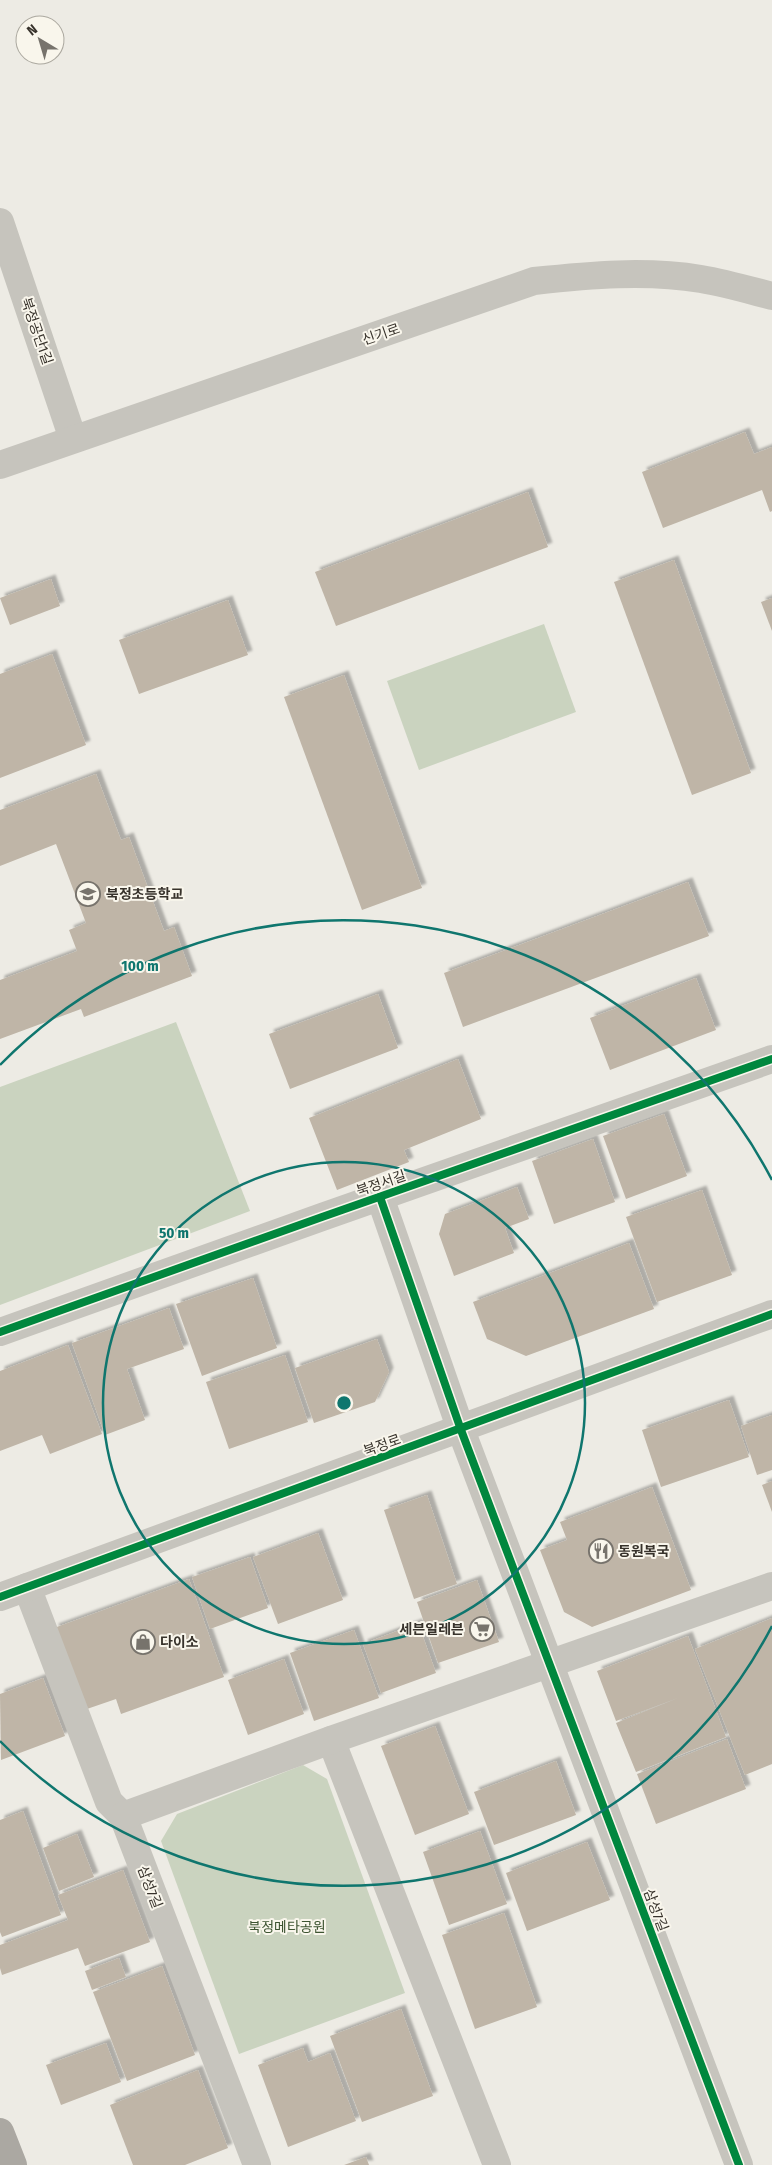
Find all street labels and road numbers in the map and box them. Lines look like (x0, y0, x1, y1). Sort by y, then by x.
street label: 북정공단1길 (17, 295, 56, 367)
street label: 신기로 (360, 320, 402, 349)
street label: 북정서길 (354, 1167, 408, 1200)
street label: 북정로 (361, 1431, 403, 1460)
street label: 삼성7길 (134, 1863, 165, 1911)
street label: 삼성7길 (640, 1886, 671, 1934)

